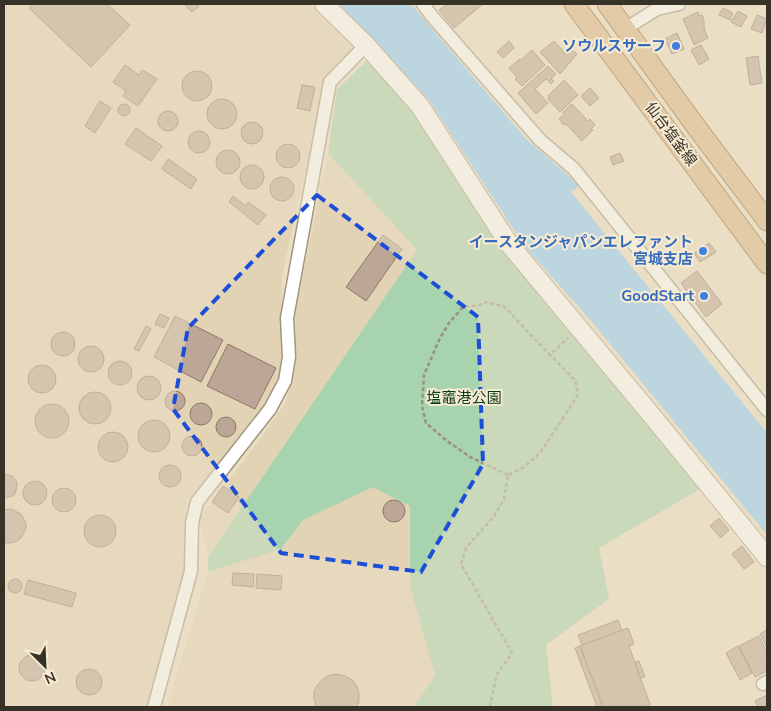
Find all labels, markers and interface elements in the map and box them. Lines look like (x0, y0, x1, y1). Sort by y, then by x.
place label: ソウルスサーフ (562, 36, 666, 56)
marker: ソウルスサーフ (670, 40, 682, 52)
street label: 仙台塩釜線 (640, 98, 702, 170)
place label: イースタンジャパンエレファント 宮城支店 (469, 232, 693, 269)
marker: イースタンジャパンエレファント 宮城支店 (697, 245, 709, 257)
place label: GoodStart (621, 286, 694, 306)
marker: GoodStart (698, 290, 710, 302)
park label: 塩竈港公園 (426, 388, 502, 408)
north arrow (20, 641, 70, 691)
text: N (41, 667, 59, 688)

